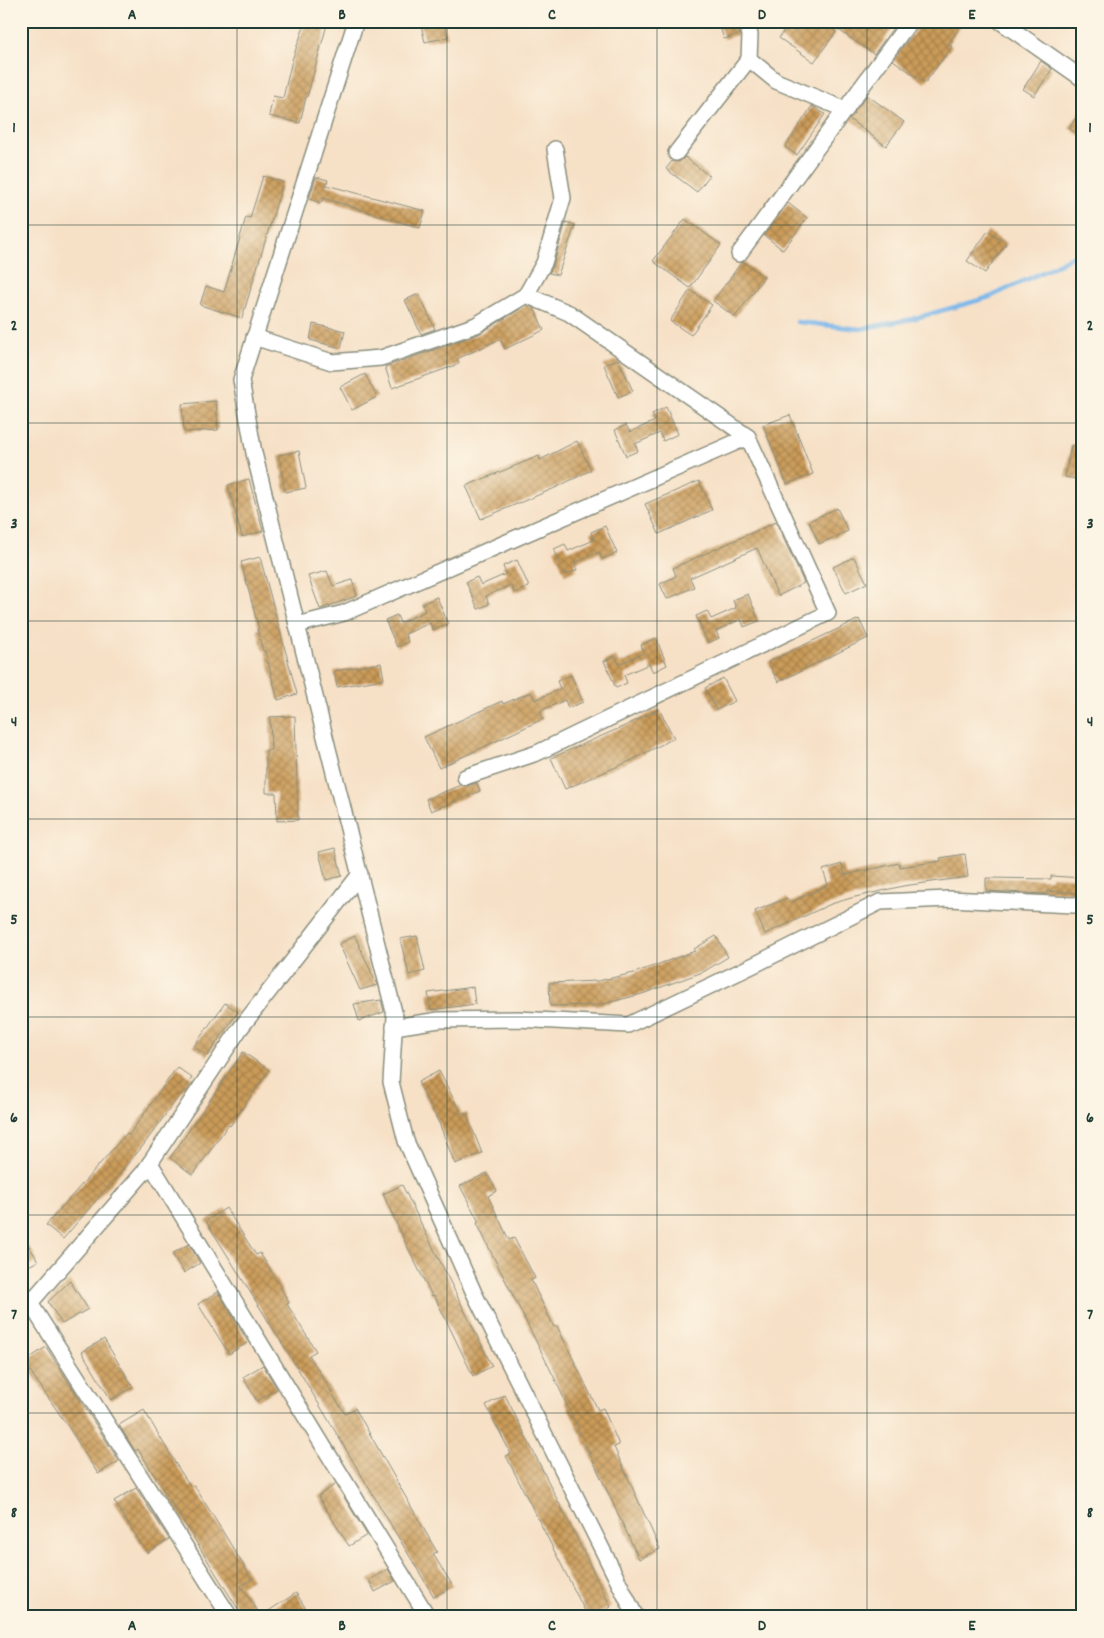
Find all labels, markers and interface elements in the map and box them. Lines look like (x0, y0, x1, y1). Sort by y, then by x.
text: A (128, 4, 137, 27)
text: B (338, 4, 346, 27)
text: C (548, 4, 556, 27)
text: D (758, 4, 767, 27)
text: E (968, 4, 976, 27)
text: 1 (12, 117, 16, 140)
text: 1 (1088, 117, 1092, 140)
text: 2 (11, 315, 18, 338)
text: 2 (1087, 315, 1094, 338)
text: 3 (10, 513, 18, 536)
text: 3 (1086, 513, 1094, 536)
text: 4 (11, 711, 17, 734)
text: 4 (1087, 711, 1093, 734)
text: 5 (10, 909, 18, 932)
text: 5 (1086, 909, 1094, 932)
text: 6 (10, 1107, 18, 1130)
text: 6 (1086, 1107, 1094, 1130)
text: 7 (11, 1304, 17, 1327)
text: 7 (1087, 1304, 1093, 1327)
text: 8 (11, 1502, 18, 1525)
text: 8 (1087, 1502, 1094, 1525)
text: A (128, 1615, 137, 1638)
text: B (338, 1615, 346, 1638)
text: C (548, 1615, 556, 1638)
text: D (758, 1615, 767, 1638)
text: E (968, 1615, 976, 1638)

